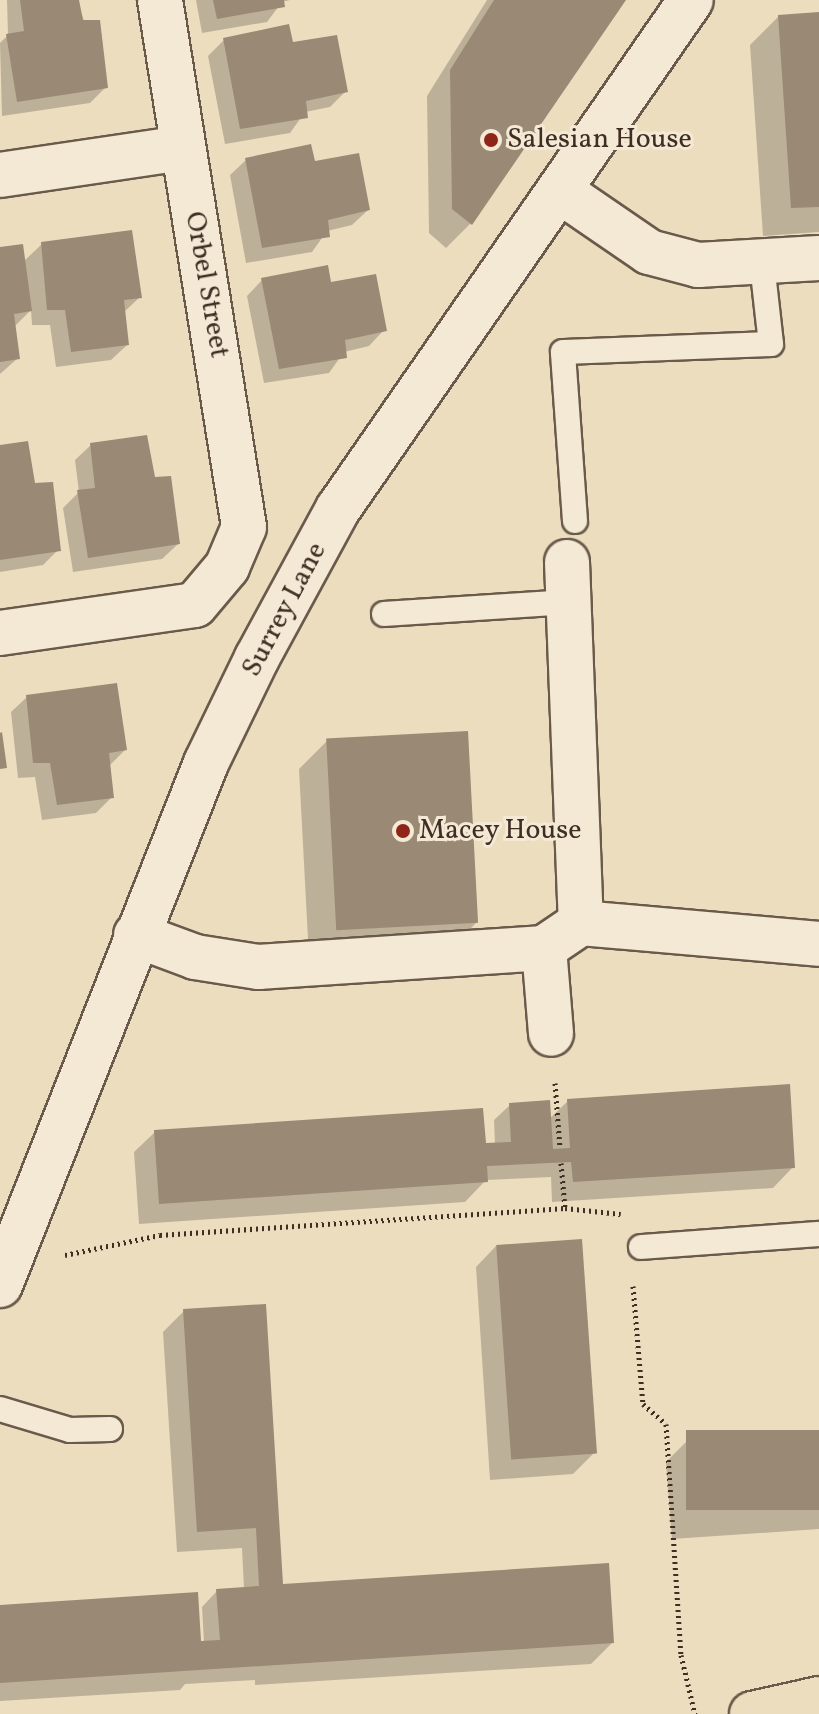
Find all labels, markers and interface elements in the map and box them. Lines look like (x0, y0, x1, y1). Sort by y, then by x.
place label: Salesian House (507, 123, 692, 157)
marker: Salesian House (482, 131, 500, 149)
street label: Orbel Street (177, 209, 235, 361)
street label: Surrey Lane (235, 537, 335, 683)
place label: Macey House (419, 814, 582, 848)
marker: Macey House (394, 822, 412, 840)

